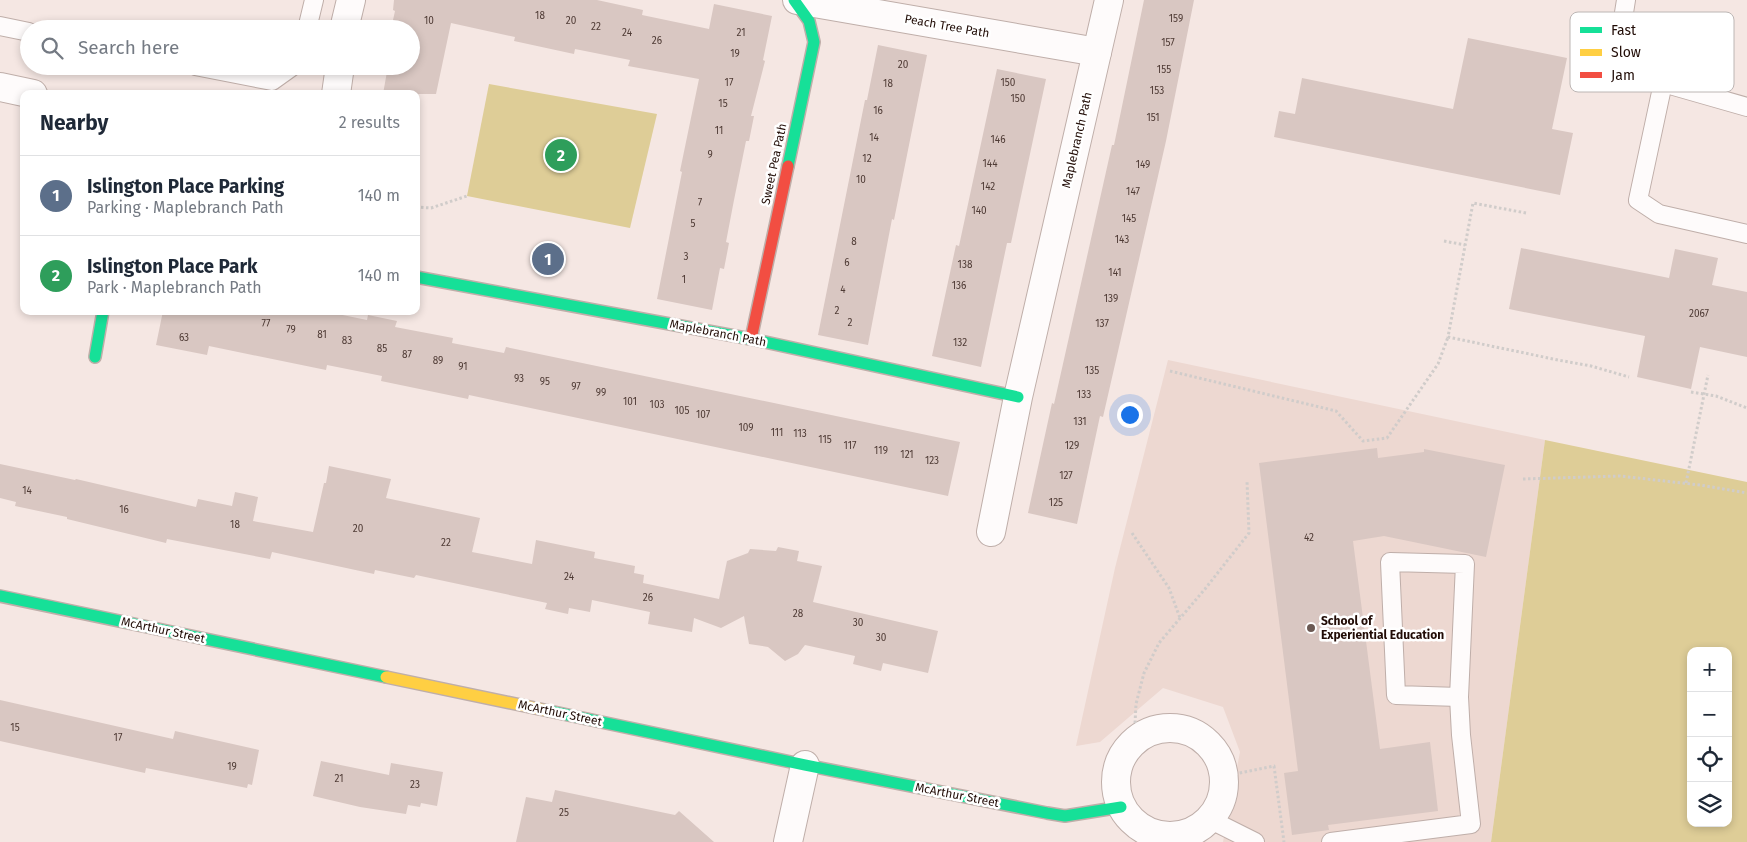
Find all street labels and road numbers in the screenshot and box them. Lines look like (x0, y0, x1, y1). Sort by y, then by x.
street label: Peach Tree Path (903, 12, 991, 40)
street label: Maplebranch Path (1059, 91, 1095, 189)
street label: Sweet Pea Path (759, 122, 789, 206)
street label: Maplebranch Path (669, 317, 767, 349)
street label: McArthur Street (120, 614, 207, 646)
street label: McArthur Street (517, 697, 604, 729)
street label: McArthur Street (914, 780, 1001, 810)

